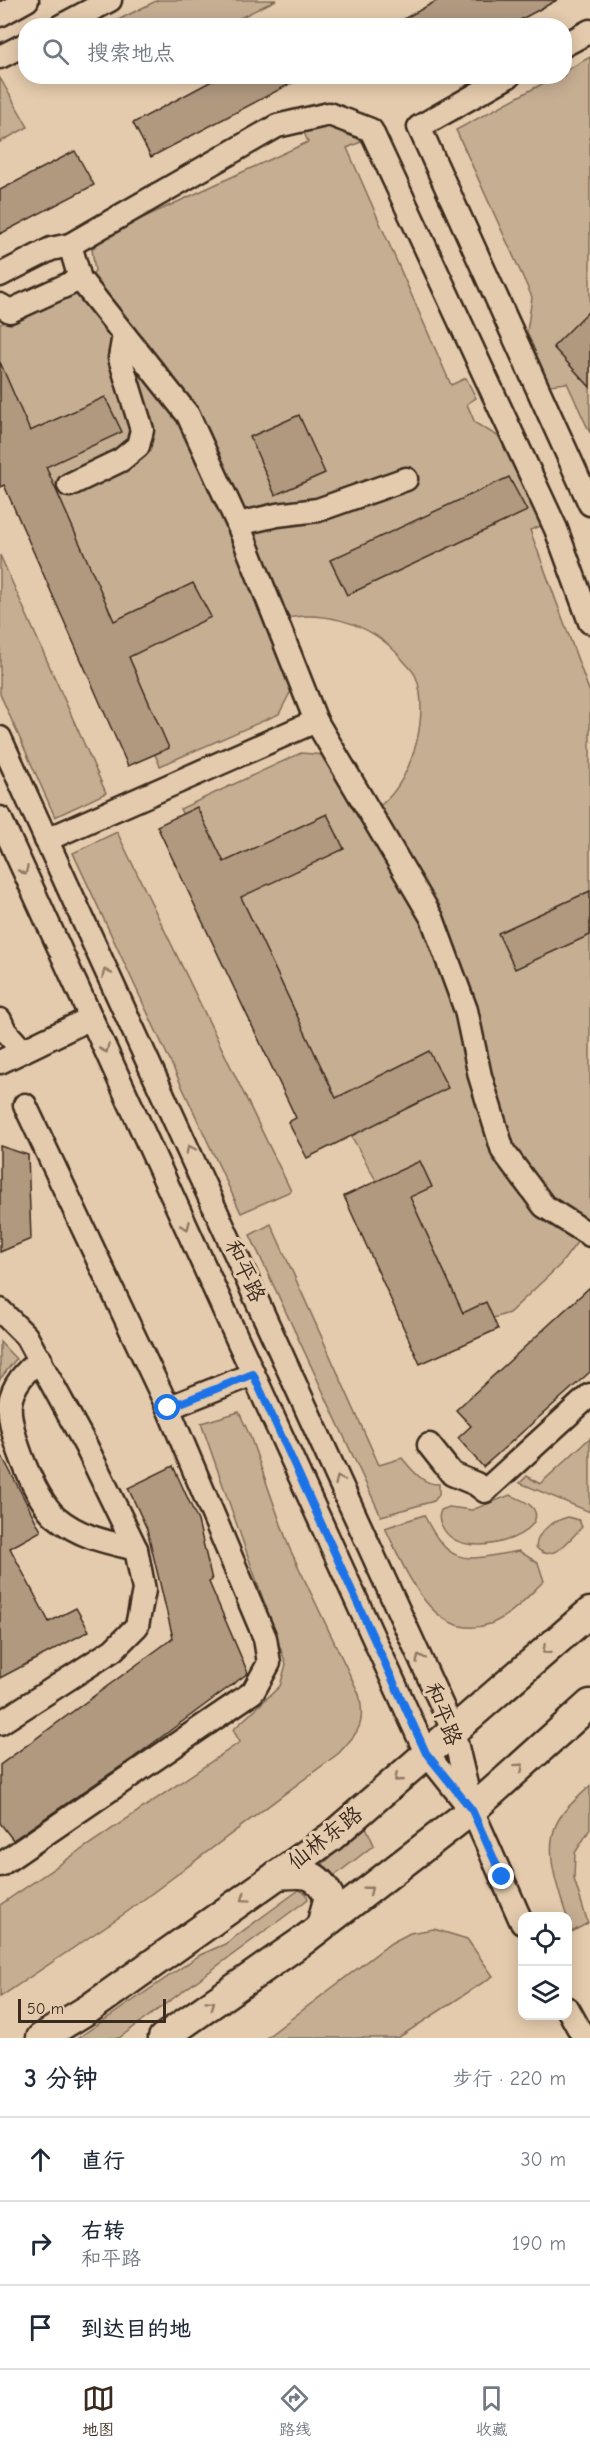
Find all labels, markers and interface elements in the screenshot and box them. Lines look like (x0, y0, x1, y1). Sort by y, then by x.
search box (18, 18, 572, 84)
icon: search (39, 35, 72, 68)
text: 搜索地点 (87, 40, 175, 66)
one-way arrow (17, 865, 29, 876)
one-way arrow (102, 969, 114, 980)
one-way arrow (97, 1042, 109, 1053)
one-way arrow (185, 1145, 197, 1156)
one-way arrow (178, 1220, 190, 1231)
street label: 和平路 (219, 1236, 271, 1306)
route start (154, 1394, 180, 1420)
one-way arrow (334, 1476, 346, 1487)
one-way arrow (542, 1643, 553, 1654)
one-way arrow (416, 1653, 428, 1664)
street label: 和平路 (419, 1679, 467, 1749)
one-way arrow (513, 1763, 524, 1774)
one-way arrow (394, 1771, 405, 1782)
street label: 仙林东路 (282, 1801, 368, 1875)
route end (488, 1863, 514, 1889)
one-way arrow (362, 1886, 373, 1897)
one-way arrow (241, 1891, 252, 1902)
map controls (518, 1912, 572, 2020)
button: locate (518, 1912, 572, 1966)
button: layers (518, 1966, 572, 2020)
scale bar (18, 1996, 166, 2024)
text: 50 m (27, 2000, 64, 2018)
one-way arrow (204, 2001, 215, 2012)
text: 3 分钟 (24, 2064, 98, 2094)
text: 步行 · 220 m (453, 2067, 566, 2090)
icon: ahead (24, 2143, 57, 2176)
text: 直行 (81, 2148, 125, 2174)
text: 30 m (520, 2148, 566, 2171)
text: 右转 (81, 2218, 125, 2244)
icon: right (24, 2227, 57, 2260)
text: 190 m (512, 2232, 566, 2255)
text: 和平路 (81, 2247, 141, 2270)
icon: arrive (24, 2311, 57, 2344)
text: 到达目的地 (81, 2316, 191, 2342)
tab: 地图 (82, 2382, 115, 2440)
tab: 路线 (278, 2382, 311, 2440)
tab: 收藏 (475, 2382, 508, 2440)

